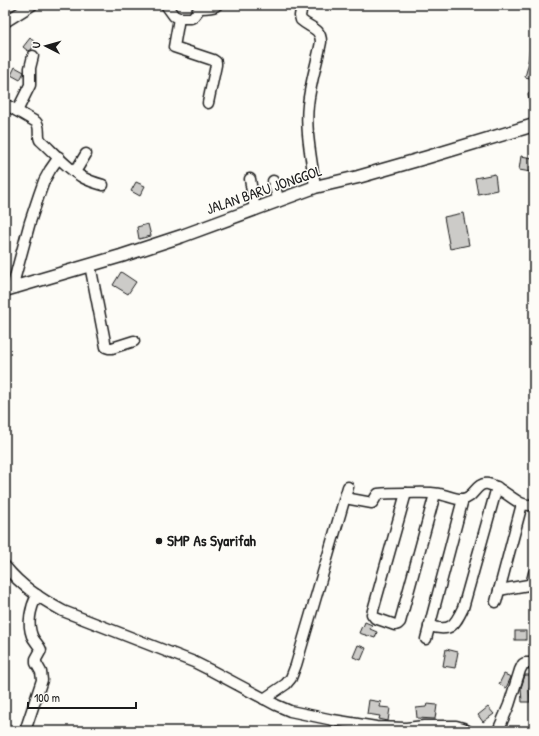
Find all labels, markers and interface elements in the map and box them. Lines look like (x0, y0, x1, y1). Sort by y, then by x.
north arrow (26, 26, 66, 66)
text: U (29, 41, 43, 49)
street label: JALAN BARU JONGGOL (203, 160, 325, 219)
place label: SMP As Syarifah (167, 530, 257, 552)
marker: SMP As Syarifah (154, 536, 164, 546)
scale bar (28, 684, 136, 710)
text: 100 m (34, 689, 60, 706)

